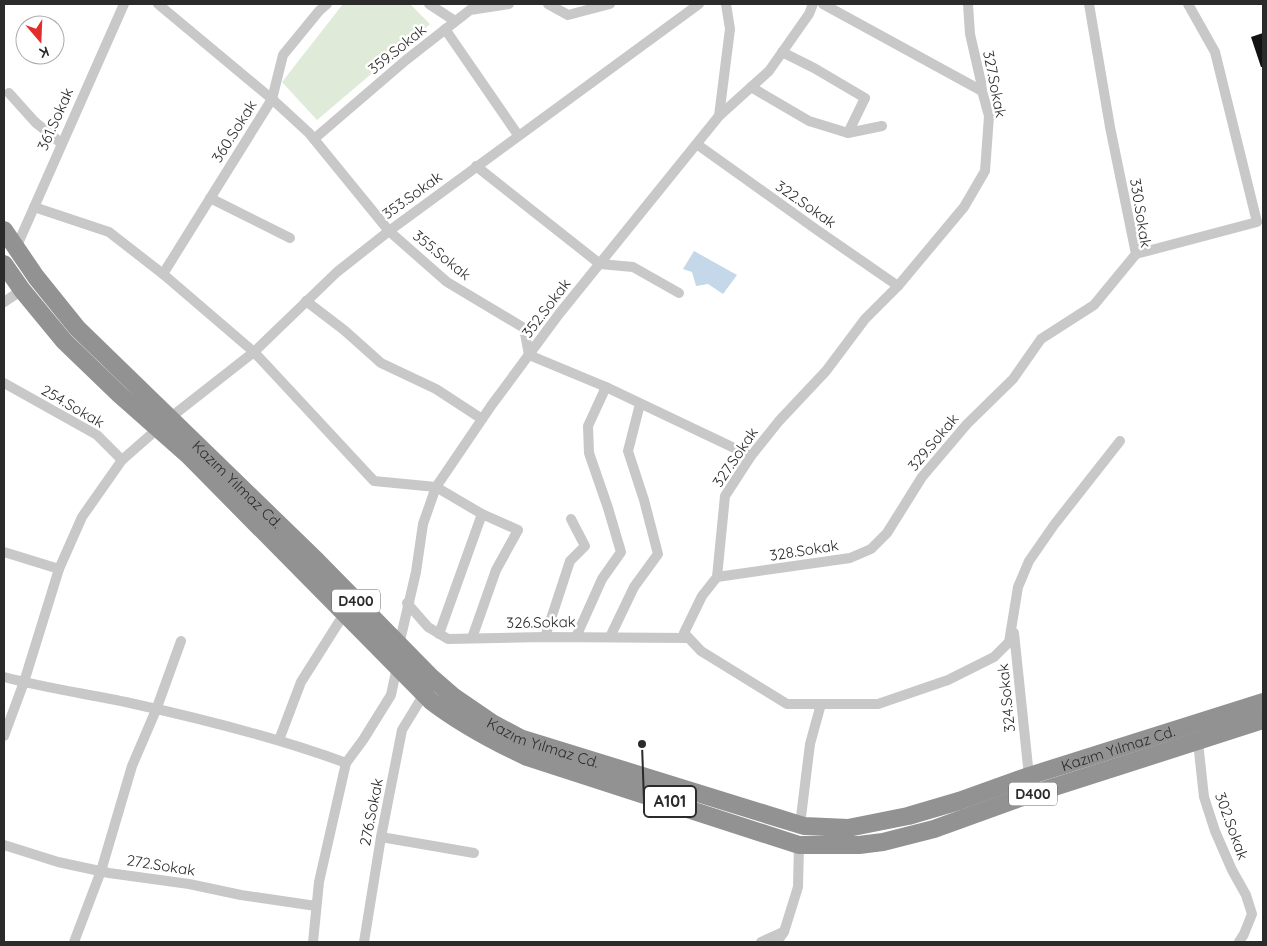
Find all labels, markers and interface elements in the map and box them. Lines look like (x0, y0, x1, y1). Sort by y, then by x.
north arrow (15, 15, 65, 65)
street label: 359.Sokak (364, 20, 430, 78)
text: K (37, 42, 51, 62)
street label: 327.Sokak (979, 49, 1011, 119)
street label: 361.Sokak (33, 85, 77, 153)
street label: 360.Sokak (207, 96, 261, 166)
street label: 353.Sokak (378, 167, 446, 223)
street label: 322.Sokak (772, 176, 840, 232)
street label: 330.Sokak (1126, 177, 1156, 249)
street label: 355.Sokak (409, 226, 475, 284)
street label: 352.Sokak (517, 274, 575, 342)
street label: 254.Sokak (38, 380, 108, 432)
street label: 329.Sokak (903, 409, 963, 475)
street label: 327.Sokak (708, 424, 762, 490)
street label: Kazım Yılmaz Cd. (188, 436, 287, 532)
street label: 328.Sokak (768, 535, 840, 565)
road number: D400 (332, 590, 380, 612)
street label: 326.Sokak (506, 612, 576, 632)
street label: 324.Sokak (993, 663, 1019, 733)
street label: Kazım Yılmaz Cd. (484, 713, 601, 771)
street label: Kazım Yılmaz Cd. (1059, 721, 1177, 775)
street label: 276.Sokak (355, 776, 387, 848)
road number: D400 (1009, 782, 1057, 806)
callout: A101 (644, 786, 696, 817)
street label: 302.Sokak (1211, 790, 1253, 862)
text: A101 (654, 791, 686, 811)
street label: 272.Sokak (125, 850, 197, 880)

